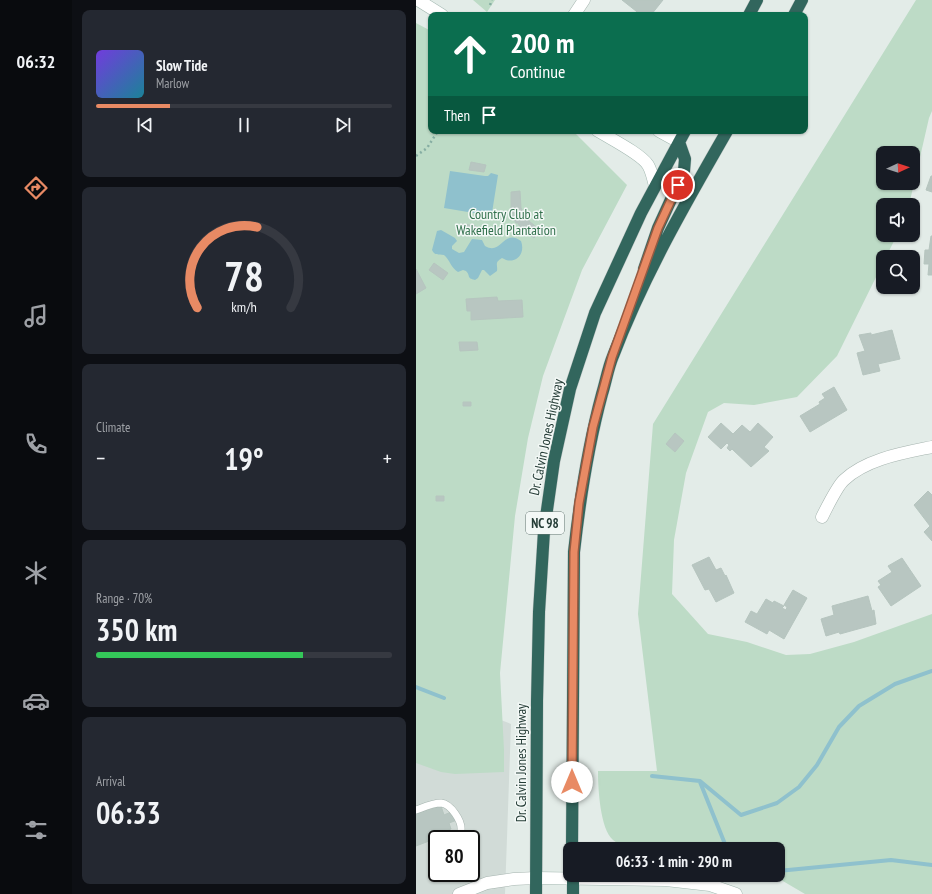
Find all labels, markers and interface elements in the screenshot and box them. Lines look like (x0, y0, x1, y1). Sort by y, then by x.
text: 200 m (510, 24, 574, 61)
icon: ahead (444, 28, 496, 80)
text: 06:32 (17, 50, 55, 73)
text: Slow Tide (156, 56, 208, 75)
text: Continue (510, 60, 565, 83)
text: Marlow (156, 75, 189, 92)
icon: arrive (478, 104, 500, 126)
text: Then (444, 106, 470, 125)
icon: previous (134, 114, 156, 136)
icon: pause (233, 114, 255, 136)
icon: next (332, 114, 354, 136)
north arrow (876, 146, 920, 190)
map controls (876, 146, 920, 294)
pin (661, 168, 695, 202)
icon: directions (22, 174, 50, 202)
icon: arrive (667, 174, 689, 196)
button: sound (876, 198, 920, 242)
park label: Country Club at Wakefield Plantation (456, 205, 556, 239)
text: 78 (224, 249, 264, 302)
button: search (876, 250, 920, 294)
text: km/h (231, 297, 257, 316)
icon: music (22, 302, 50, 330)
street label: Dr. Calvin Jones Highway (525, 376, 567, 497)
text: Climate (96, 419, 130, 436)
icon: phone (22, 430, 50, 458)
text: 19° (224, 439, 264, 478)
text: − (96, 444, 105, 472)
text: + (383, 444, 392, 472)
road number: NC 98 (526, 512, 564, 534)
icon: climate (22, 559, 50, 587)
text: Range · 70% (96, 590, 152, 607)
text: 350 km (96, 610, 177, 649)
icon: car (22, 687, 50, 715)
street label: Dr. Calvin Jones Highway (512, 703, 530, 822)
position arrow (551, 761, 593, 803)
text: Arrival (96, 773, 125, 790)
text: 06:33 (96, 793, 161, 832)
icon: filters (22, 816, 50, 844)
speed limit sign: 80 (428, 830, 480, 882)
text: 06:33 · 1 min · 290 m (616, 852, 732, 871)

